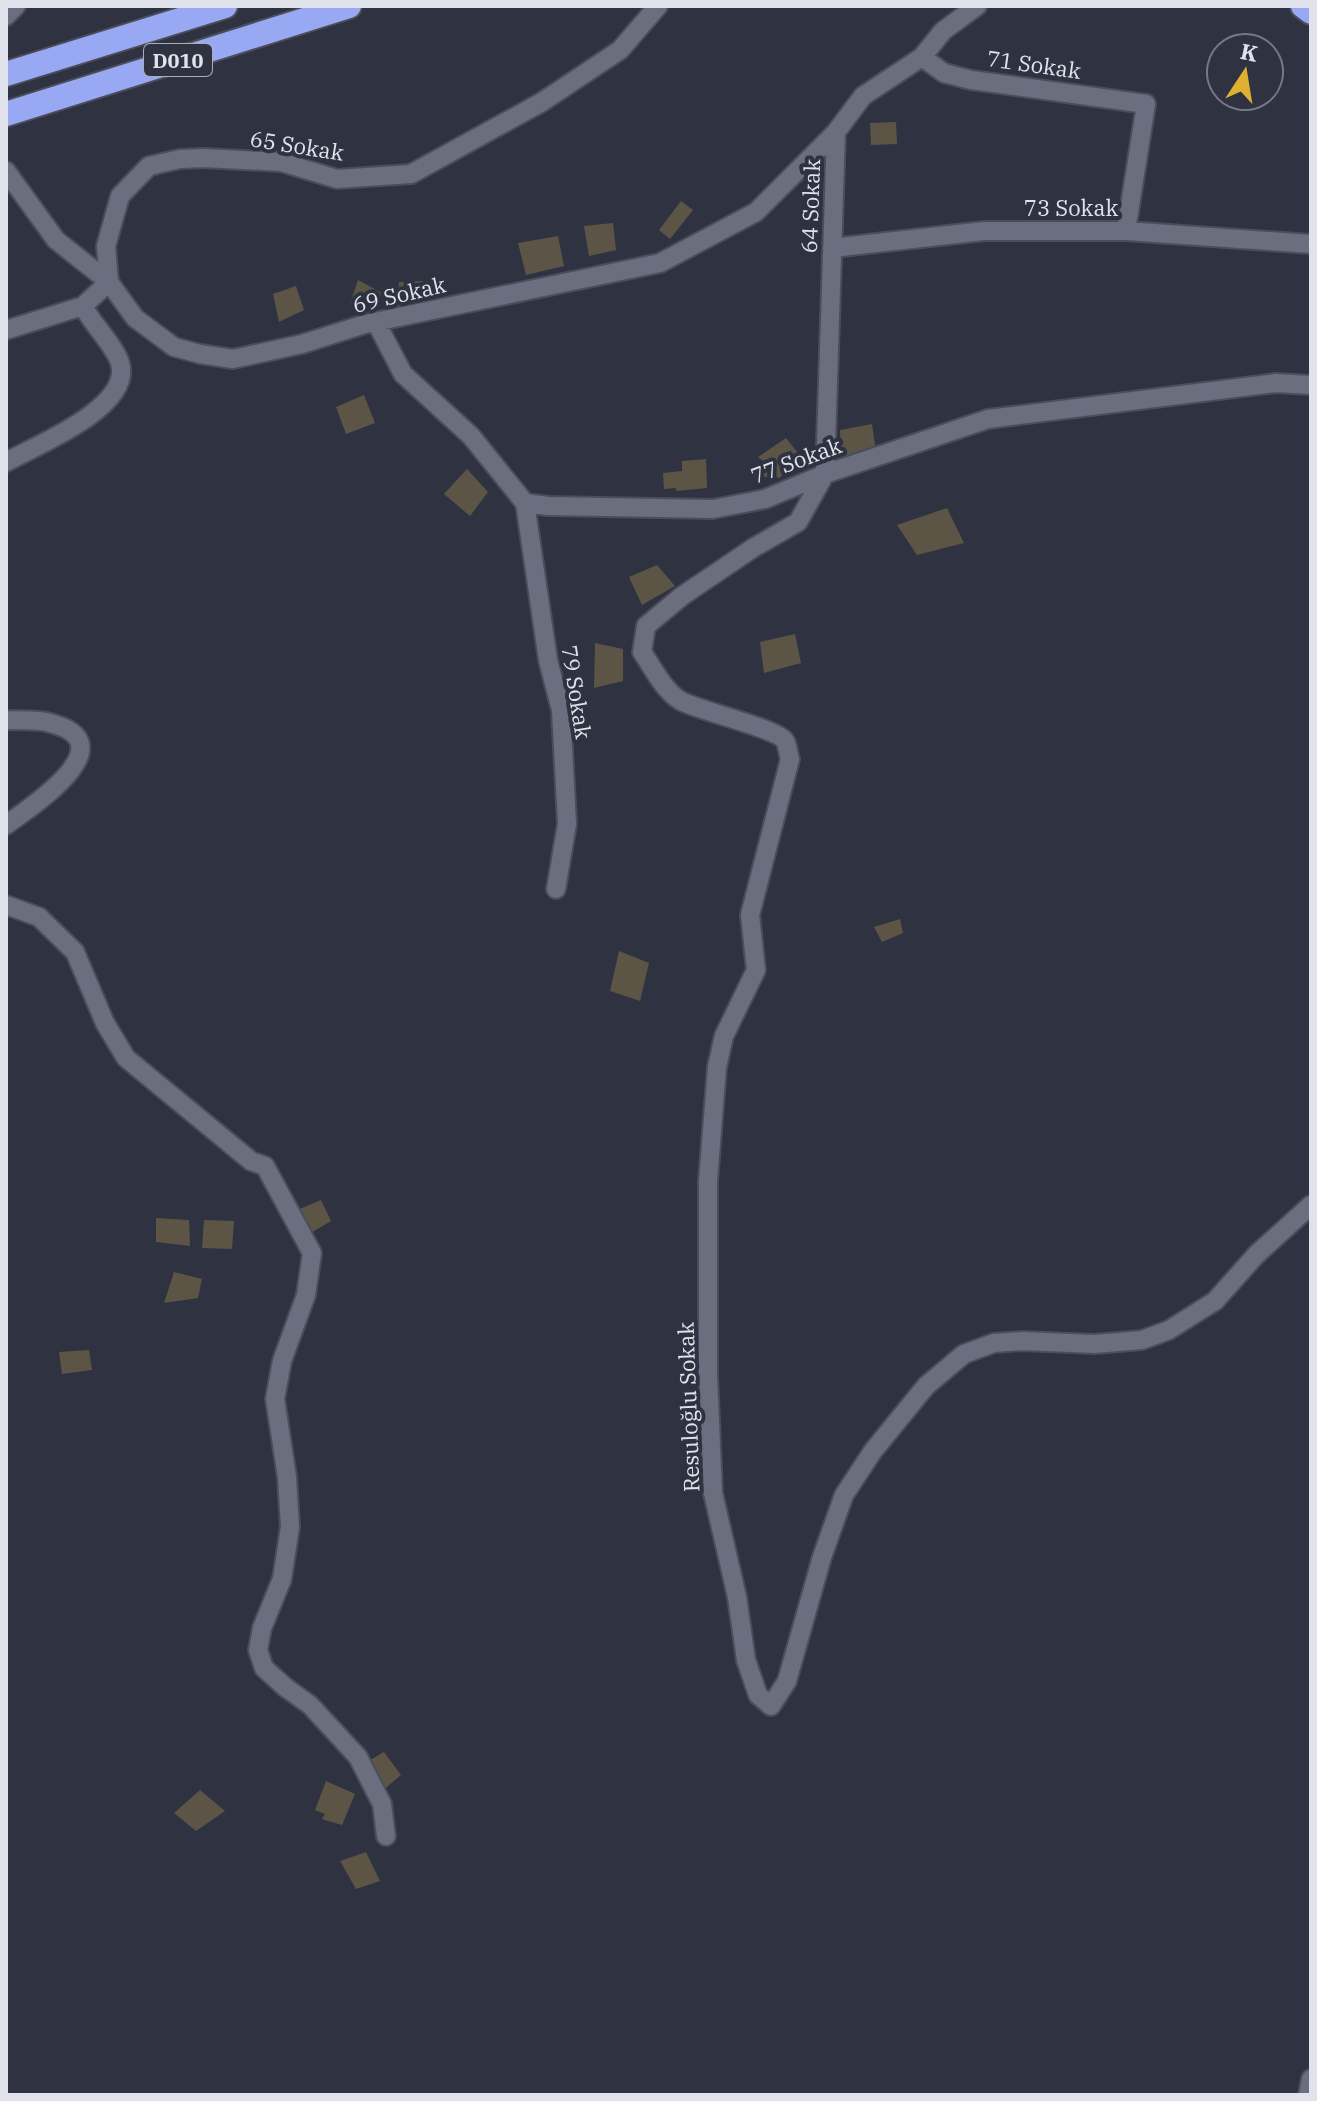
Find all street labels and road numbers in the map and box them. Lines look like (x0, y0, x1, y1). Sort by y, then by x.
street label: 71 Sokak (985, 43, 1083, 85)
road number: D010 (144, 44, 212, 76)
street label: 65 Sokak (248, 123, 346, 167)
street label: 64 Sokak (794, 158, 826, 254)
street label: 73 Sokak (1024, 193, 1118, 222)
street label: 69 Sokak (350, 269, 448, 319)
street label: 77 Sokak (747, 430, 846, 490)
street label: 79 Sokak (555, 643, 599, 741)
street label: Resuloğlu Sokak (671, 1321, 705, 1492)

